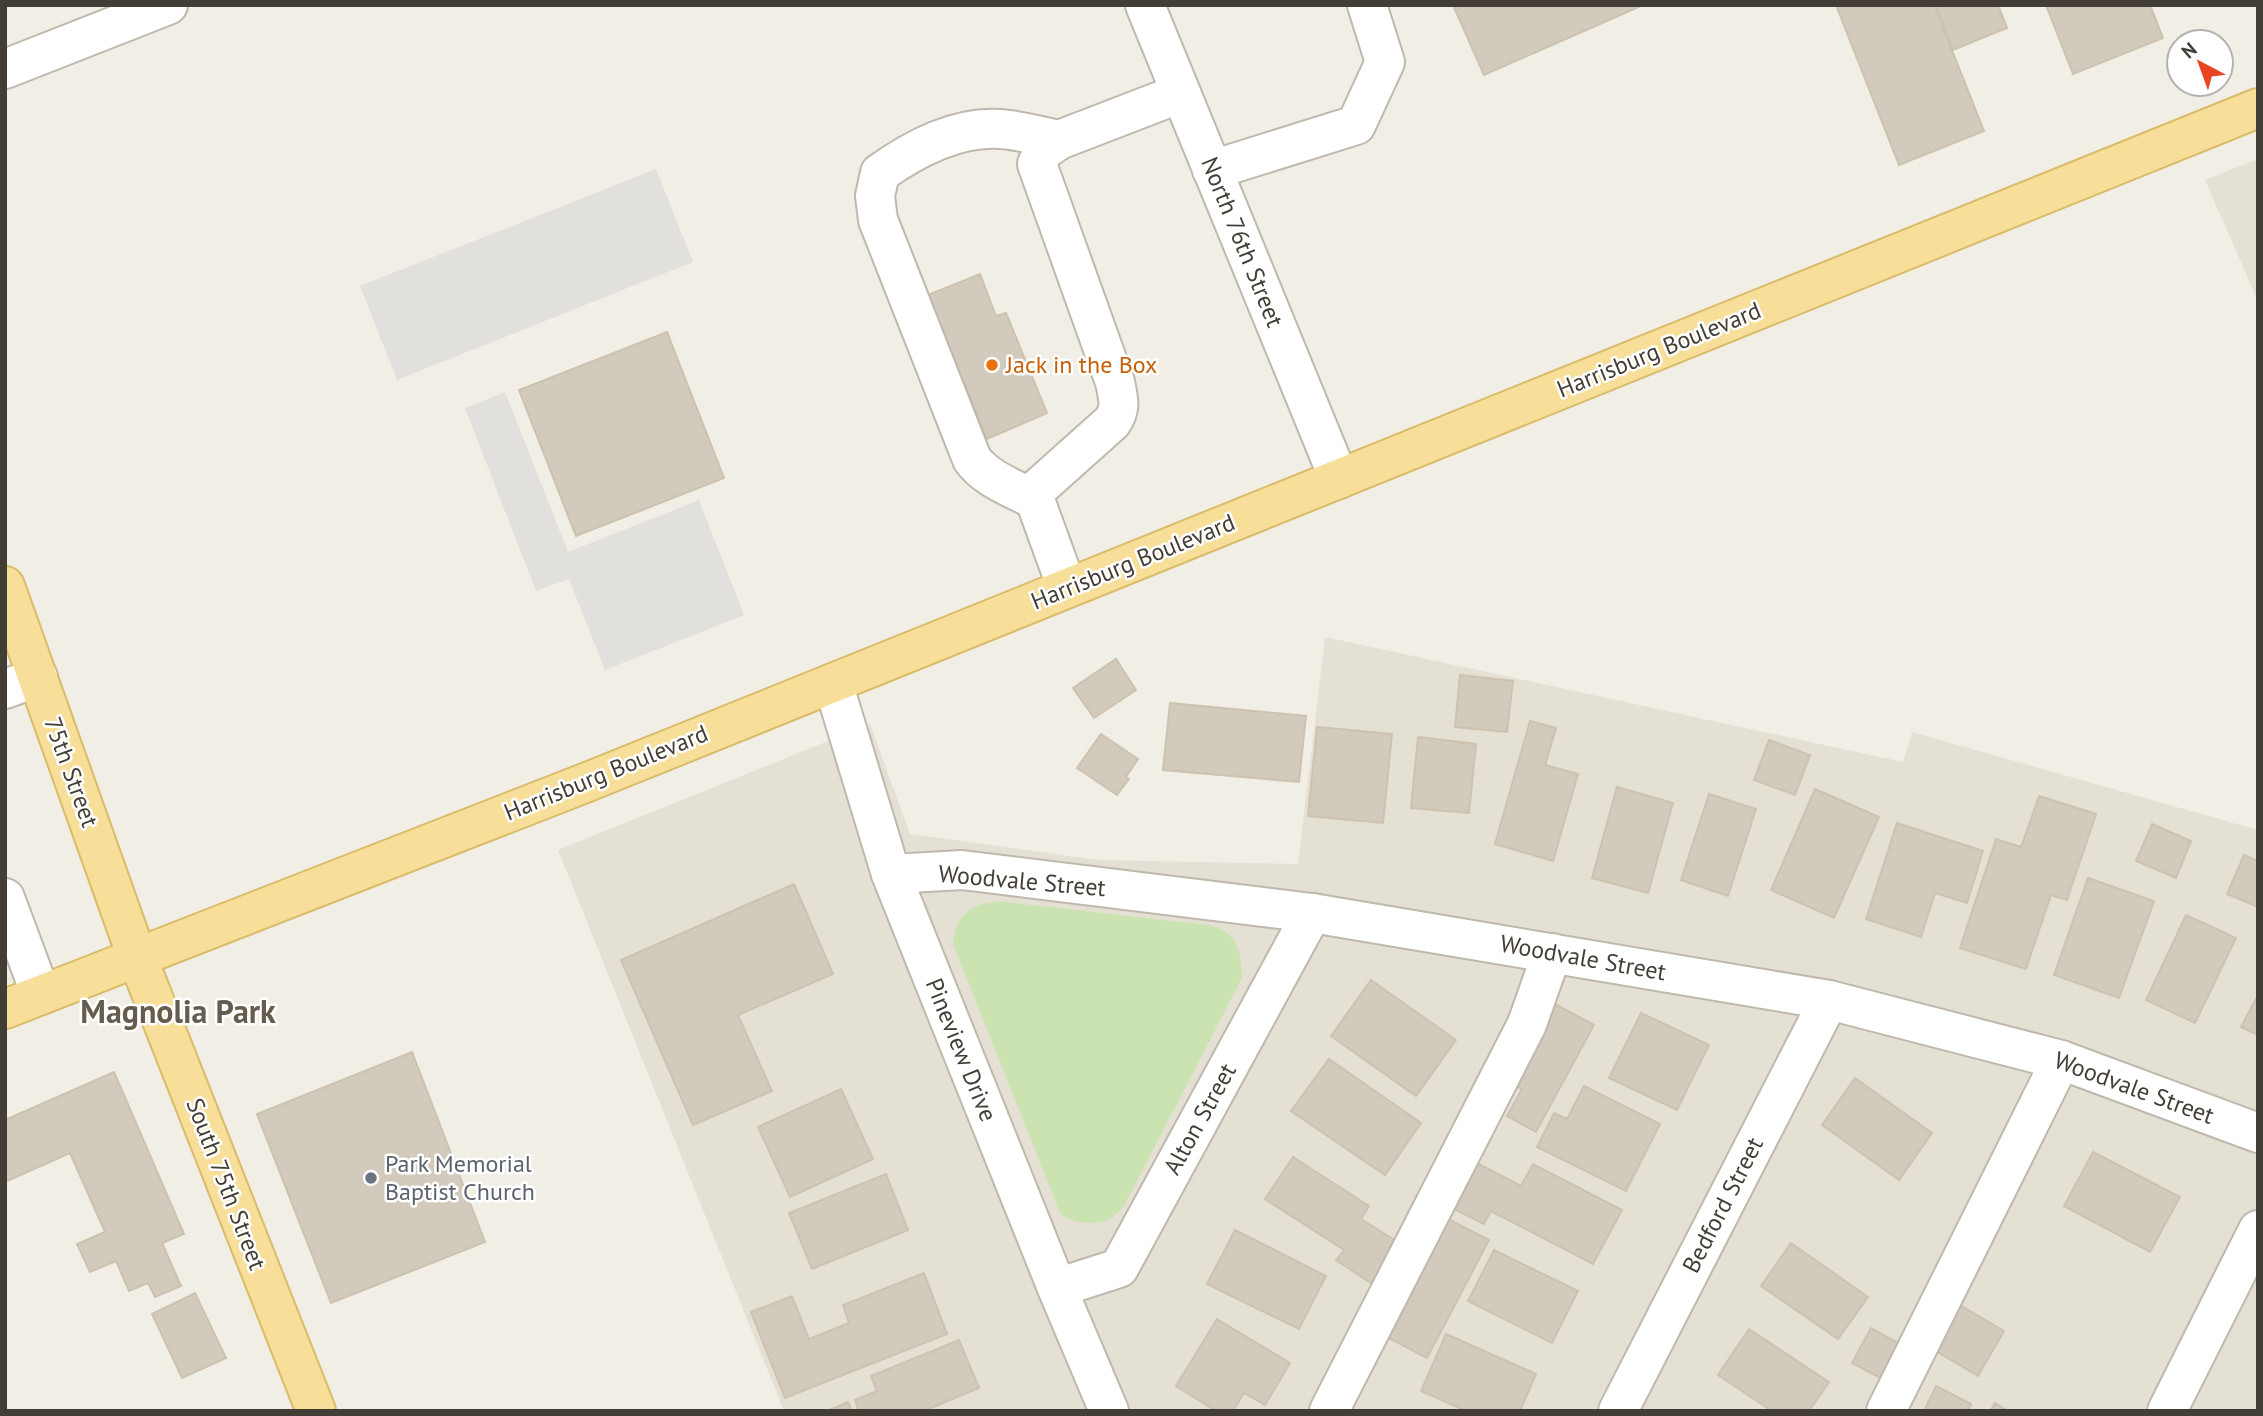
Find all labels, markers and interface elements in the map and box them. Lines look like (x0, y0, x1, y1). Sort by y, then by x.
north arrow (2165, 28, 2235, 98)
text: N (2176, 37, 2201, 63)
street label: North 76th Street (1194, 152, 1291, 331)
street label: Harrisburg Boulevard (1552, 294, 1765, 405)
place label: Jack in the Box (1005, 349, 1157, 380)
marker: Jack in the Box (984, 357, 1000, 373)
street label: Harrisburg Boulevard (1026, 506, 1239, 617)
street label: 75th Street (37, 712, 106, 831)
street label: Harrisburg Boulevard (499, 717, 712, 828)
street label: Woodvale Street (937, 858, 1107, 903)
street label: Woodvale Street (1498, 928, 1668, 987)
street label: Pineview Drive (919, 974, 1004, 1126)
district label: Magnolia Park (80, 990, 276, 1032)
street label: Woodvale Street (2050, 1044, 2218, 1131)
street label: Alton Street (1156, 1058, 1243, 1180)
street label: South 75th Street (180, 1094, 273, 1274)
street label: Bedford Street (1675, 1132, 1770, 1278)
place label: Park Memorial Baptist Church (385, 1148, 535, 1207)
marker: Park Memorial Baptist Church (363, 1170, 379, 1186)

